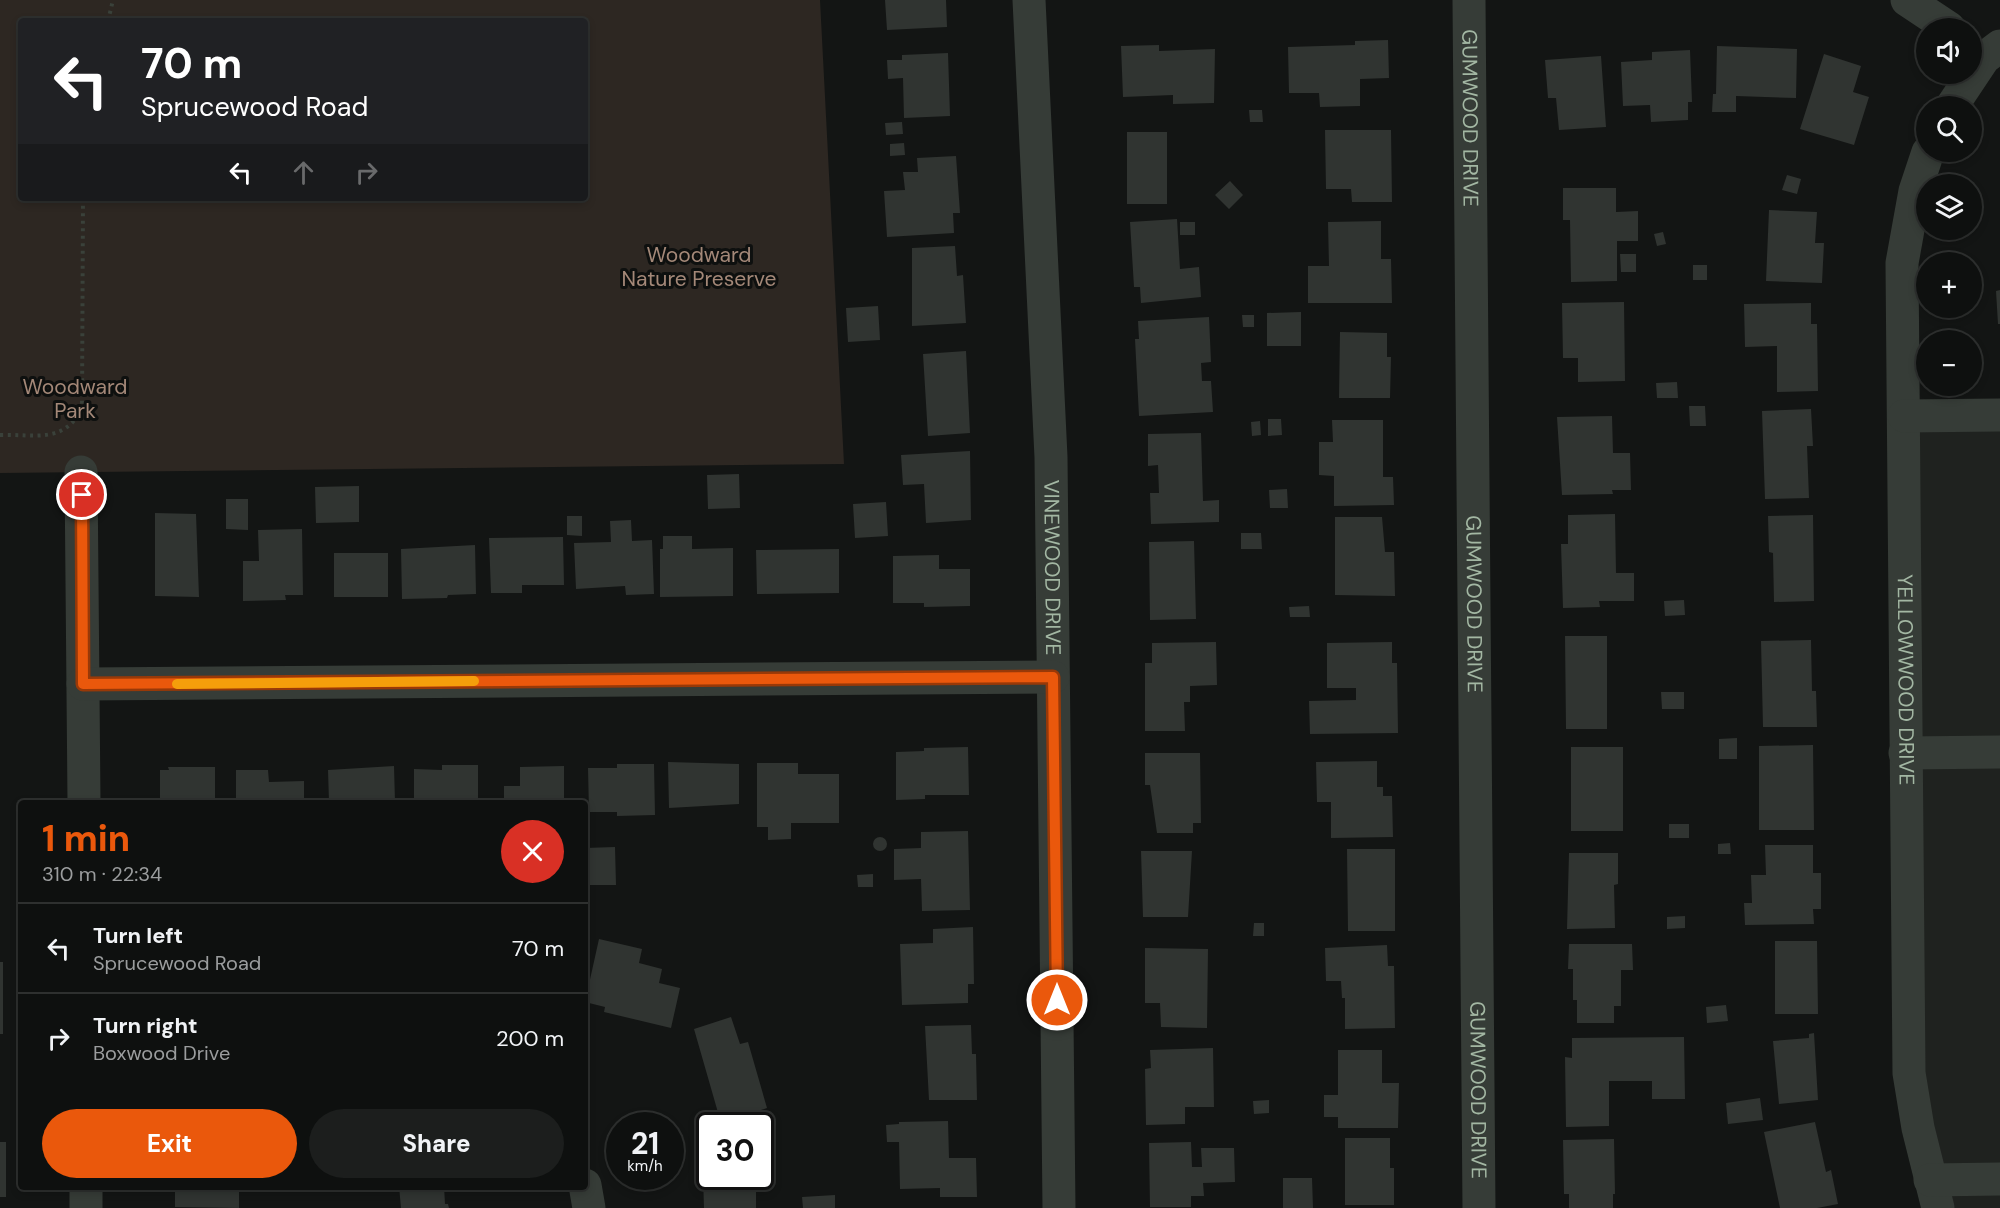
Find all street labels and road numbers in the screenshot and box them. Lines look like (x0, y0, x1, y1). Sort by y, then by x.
street label: GUMWOOD DRIVE (1455, 29, 1485, 207)
street label: VINEWOOD DRIVE (1037, 480, 1067, 655)
street label: GUMWOOD DRIVE (1459, 515, 1489, 693)
street label: YELLOWWOOD DRIVE (1891, 574, 1921, 785)
street label: GUMWOOD DRIVE (1463, 1001, 1493, 1179)

